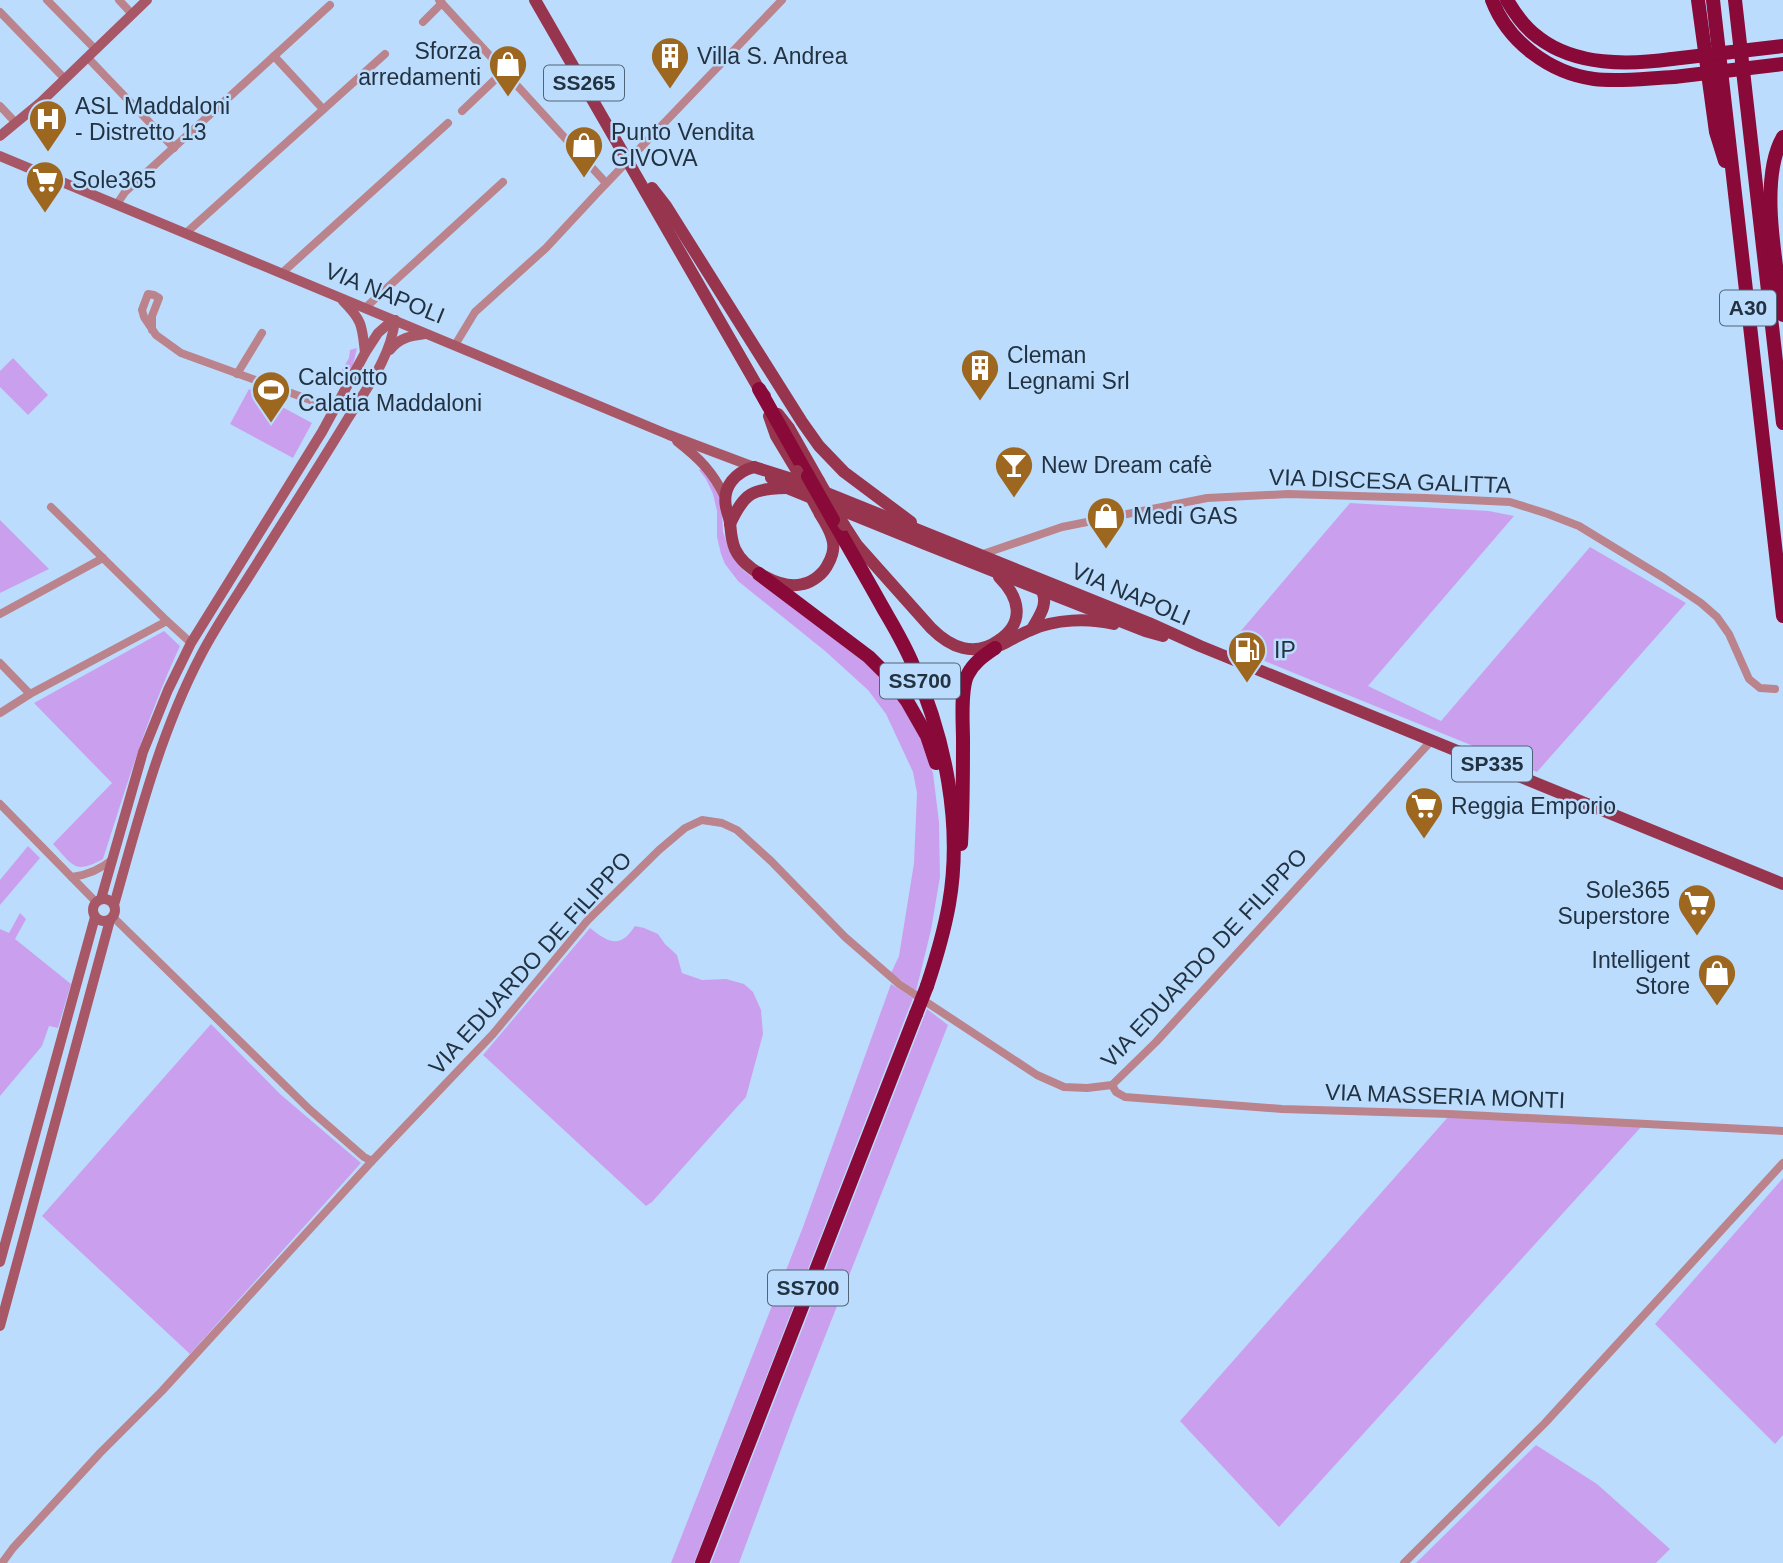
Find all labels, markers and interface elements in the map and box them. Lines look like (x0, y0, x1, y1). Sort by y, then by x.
building icon: Villa S. Andrea (649, 35, 691, 90)
place label: Sforza arredamenti (358, 38, 481, 90)
shop icon: Sforza arredamenti (487, 43, 529, 98)
place label: Villa S. Andrea (697, 43, 848, 69)
road number: SS265 (544, 66, 624, 100)
place label: ASL Maddaloni - Distretto 13 (75, 93, 230, 145)
hospital icon: ASL Maddaloni - Distretto 13 (27, 98, 69, 153)
place label: Punto Vendita GIVOVA (611, 119, 754, 171)
shop icon: Punto Vendita GIVOVA (563, 124, 605, 179)
supermarket icon: Sole365 (24, 159, 66, 214)
place label: Sole365 (72, 167, 156, 193)
street label: VIA NAPOLI (321, 257, 449, 329)
road number: A30 (1720, 290, 1776, 326)
place label: Cleman Legnami Srl (1007, 342, 1130, 394)
building icon: Cleman Legnami Srl (959, 347, 1001, 402)
place label: Calciotto Calatia Maddaloni (298, 364, 482, 416)
sports icon: Calciotto Calatia Maddaloni (250, 369, 292, 424)
bar icon: New Dream cafè (993, 444, 1035, 499)
place label: New Dream cafè (1041, 452, 1212, 478)
street label: VIA DISCESA GALITTA (1268, 464, 1512, 498)
shop icon: Medi GAS (1085, 495, 1127, 550)
place label: Medi GAS (1133, 503, 1238, 529)
street label: VIA NAPOLI (1068, 557, 1194, 631)
fuel station icon: IP (1226, 629, 1268, 684)
place label: IP (1274, 637, 1296, 663)
road number: SS700 (880, 664, 960, 698)
road number: SP335 (1452, 746, 1532, 782)
supermarket icon: Reggia Emporio (1403, 785, 1445, 840)
place label: Reggia Emporio (1451, 793, 1616, 819)
street label: VIA EDUARDO DE FILIPPO (1096, 843, 1312, 1073)
street label: VIA EDUARDO DE FILIPPO (423, 846, 637, 1080)
place label: Sole365 Superstore (1557, 877, 1670, 929)
supermarket icon: Sole365 Superstore (1676, 882, 1718, 937)
place label: Intelligent Store (1592, 947, 1691, 999)
shop icon: Intelligent Store (1696, 952, 1738, 1007)
street label: VIA MASSERIA MONTI (1324, 1079, 1566, 1113)
road number: SS700 (768, 1270, 848, 1306)

